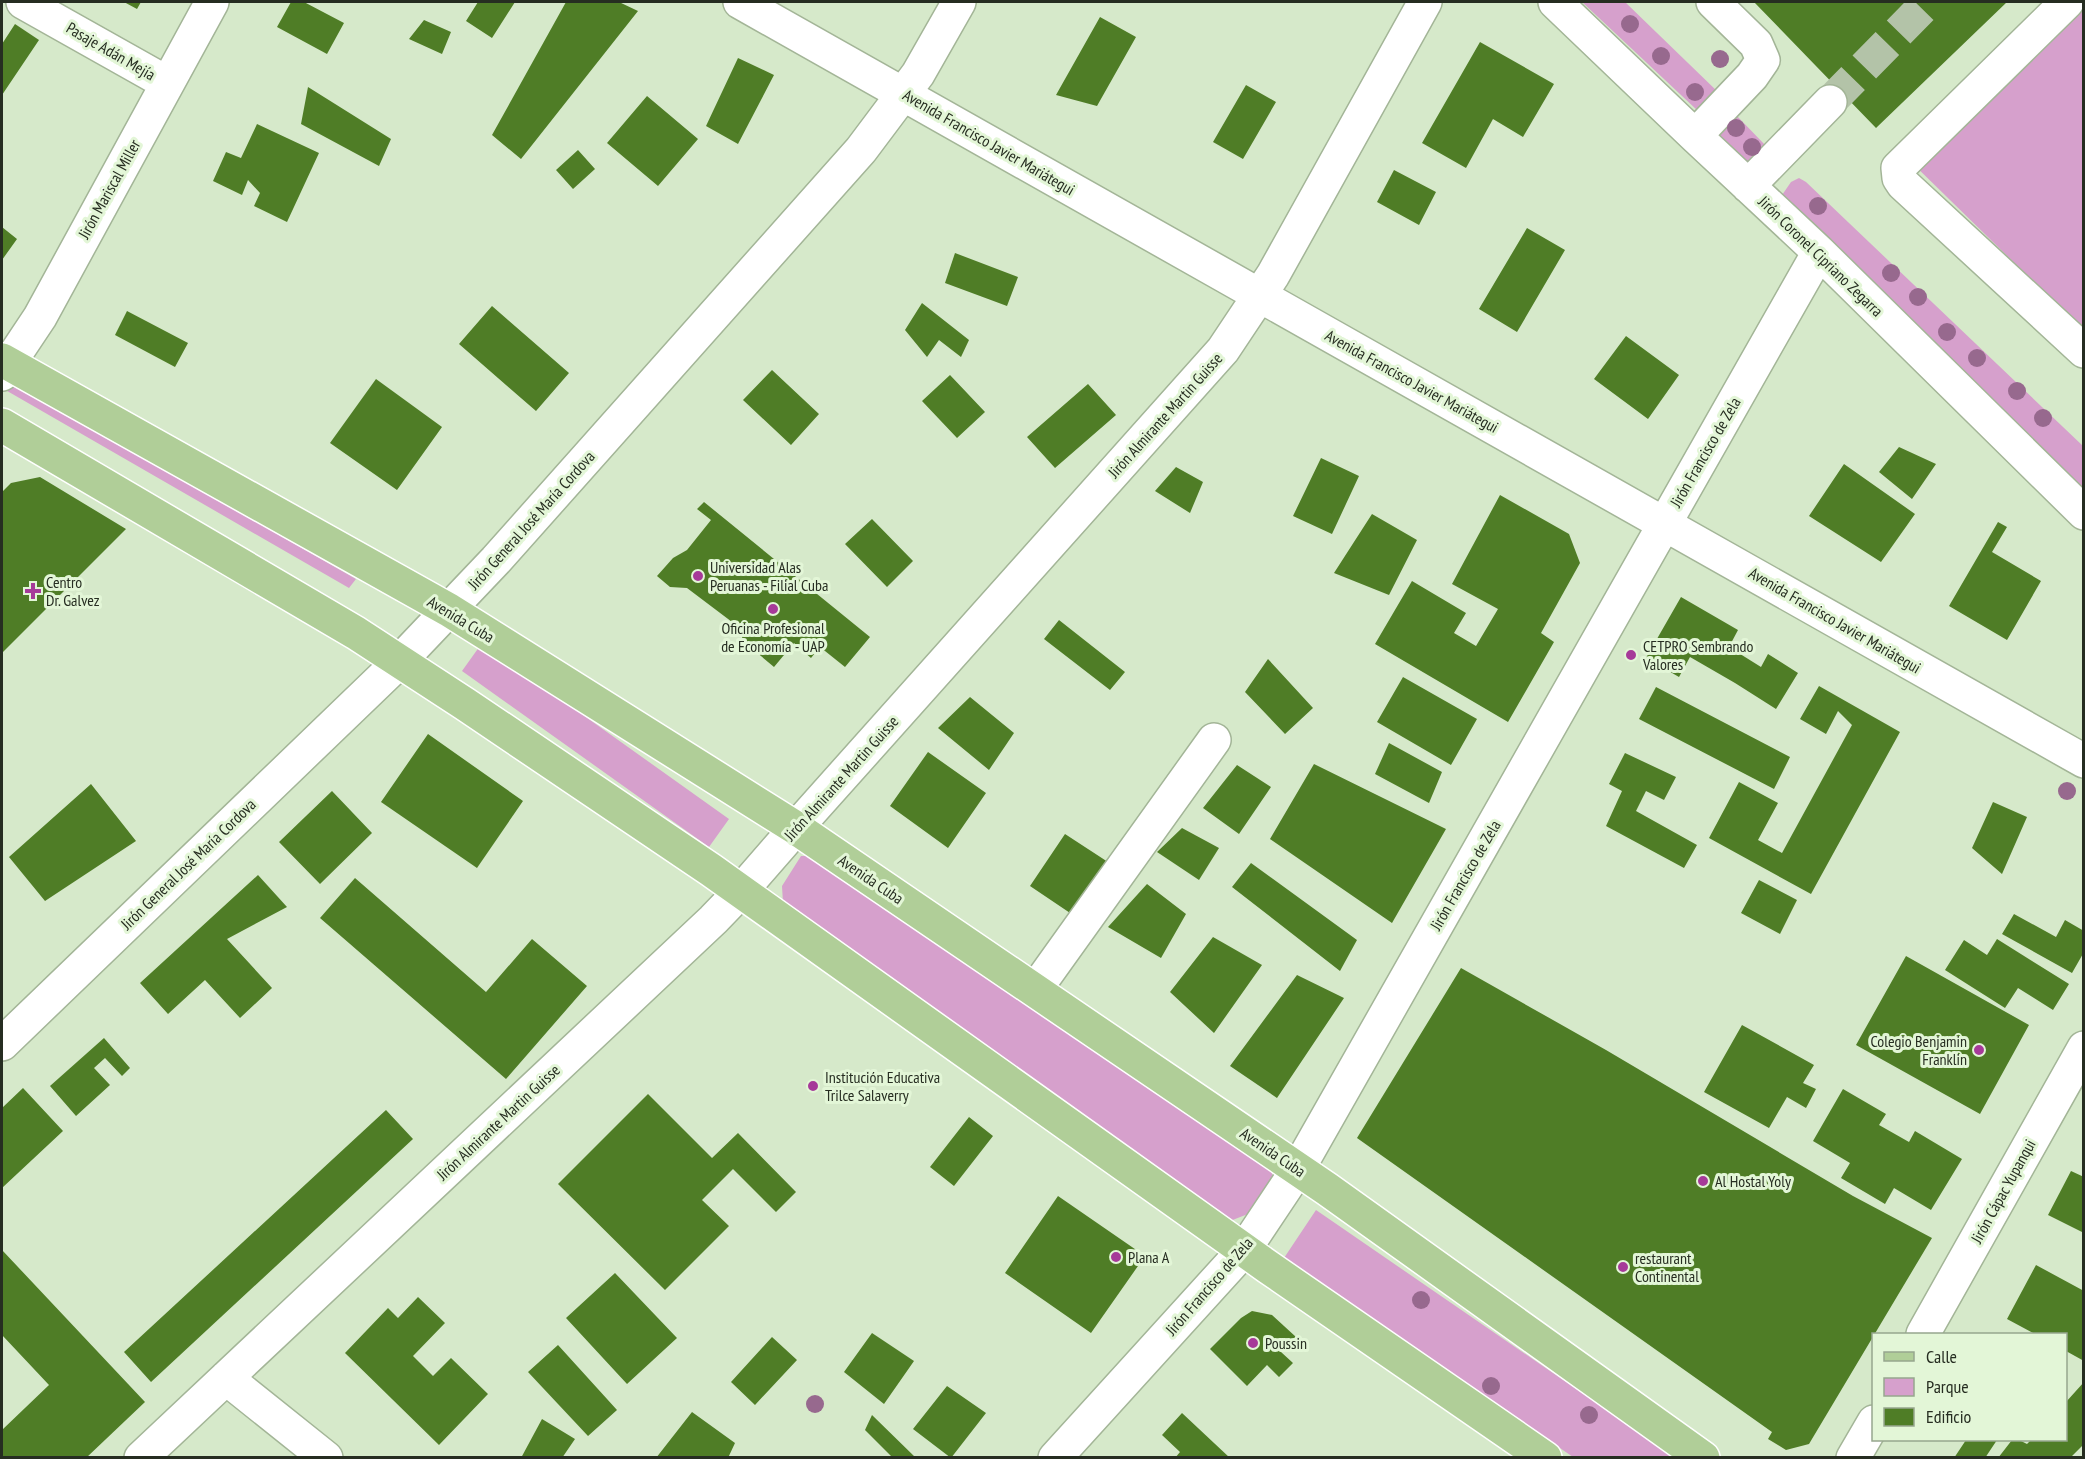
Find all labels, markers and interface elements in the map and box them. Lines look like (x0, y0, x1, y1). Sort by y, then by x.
street label: Pasaje Adán Mejía (63, 17, 159, 85)
street label: Avenida Francisco Javier Mariátegui (900, 85, 1078, 199)
street label: Jirón Mariscal Miller (73, 135, 145, 243)
street label: Jirón Coronel Cipriano Zegarra (1754, 191, 1887, 321)
street label: Avenida Francisco Javier Mariátegui (1322, 325, 1502, 437)
street label: Jirón Almirante Martin Guisse (1103, 348, 1226, 482)
street label: Jirón Francisco de Zela (1665, 393, 1745, 511)
street label: Jirón General José María Cordova (463, 446, 599, 594)
place label: Universidad Alas Peruanas - Filial Cuba (710, 557, 828, 595)
street label: Avenida Francisco Javier Mariátegui (1746, 563, 1924, 677)
marker: Universidad Alas Peruanas - Filial Cuba (691, 569, 705, 583)
place label: Centro Dr. Galvez (46, 572, 100, 610)
marker: Centro Dr. Galvez (24, 582, 42, 600)
street label: Avenida Cuba (424, 591, 498, 647)
marker: Oficina Profesional de Economía - UAP (766, 602, 780, 616)
place label: Oficina Profesional de Economía - UAP (721, 618, 825, 656)
place label: CETPRO Sembrando Valores (1642, 636, 1754, 674)
marker: CETPRO Sembrando Valores (1624, 648, 1638, 662)
street label: Jirón Almirante Martin Guisse (779, 711, 902, 845)
street label: Jirón General José María Cordova (116, 794, 260, 934)
street label: Jirón Francisco de Zela (1425, 816, 1505, 934)
street label: Avenida Cuba (835, 850, 907, 908)
place label: Colegio Benjamin Franklin (1870, 1031, 1967, 1069)
marker: Colegio Benjamin Franklin (1972, 1043, 1986, 1057)
street label: Jirón Almirante Martin Guisse (431, 1060, 564, 1185)
place label: Institución Educativa Trilce Salaverry (825, 1067, 940, 1105)
marker: Institución Educativa Trilce Salaverry (806, 1079, 820, 1093)
street label: Avenida Cuba (1237, 1123, 1309, 1181)
street label: Jirón Cápac Yupanqui (1966, 1136, 2040, 1247)
place label: Al Hostal Yoly (1715, 1171, 1791, 1191)
marker: Al Hostal Yoly (1696, 1174, 1710, 1188)
street label: Jirón Francisco de Zela (1160, 1233, 1257, 1340)
place label: Plana A (1128, 1247, 1170, 1267)
place label: restaurant Continental (1635, 1248, 1699, 1286)
marker: Plana A (1109, 1250, 1123, 1264)
marker: restaurant Continental (1616, 1260, 1630, 1274)
place label: Poussin (1265, 1333, 1307, 1353)
legend (1872, 1333, 2067, 1441)
marker: Poussin (1246, 1336, 1260, 1350)
text: Calle (1926, 1345, 1957, 1368)
text: Parque (1926, 1375, 1969, 1398)
text: Edificio (1926, 1405, 1972, 1428)

